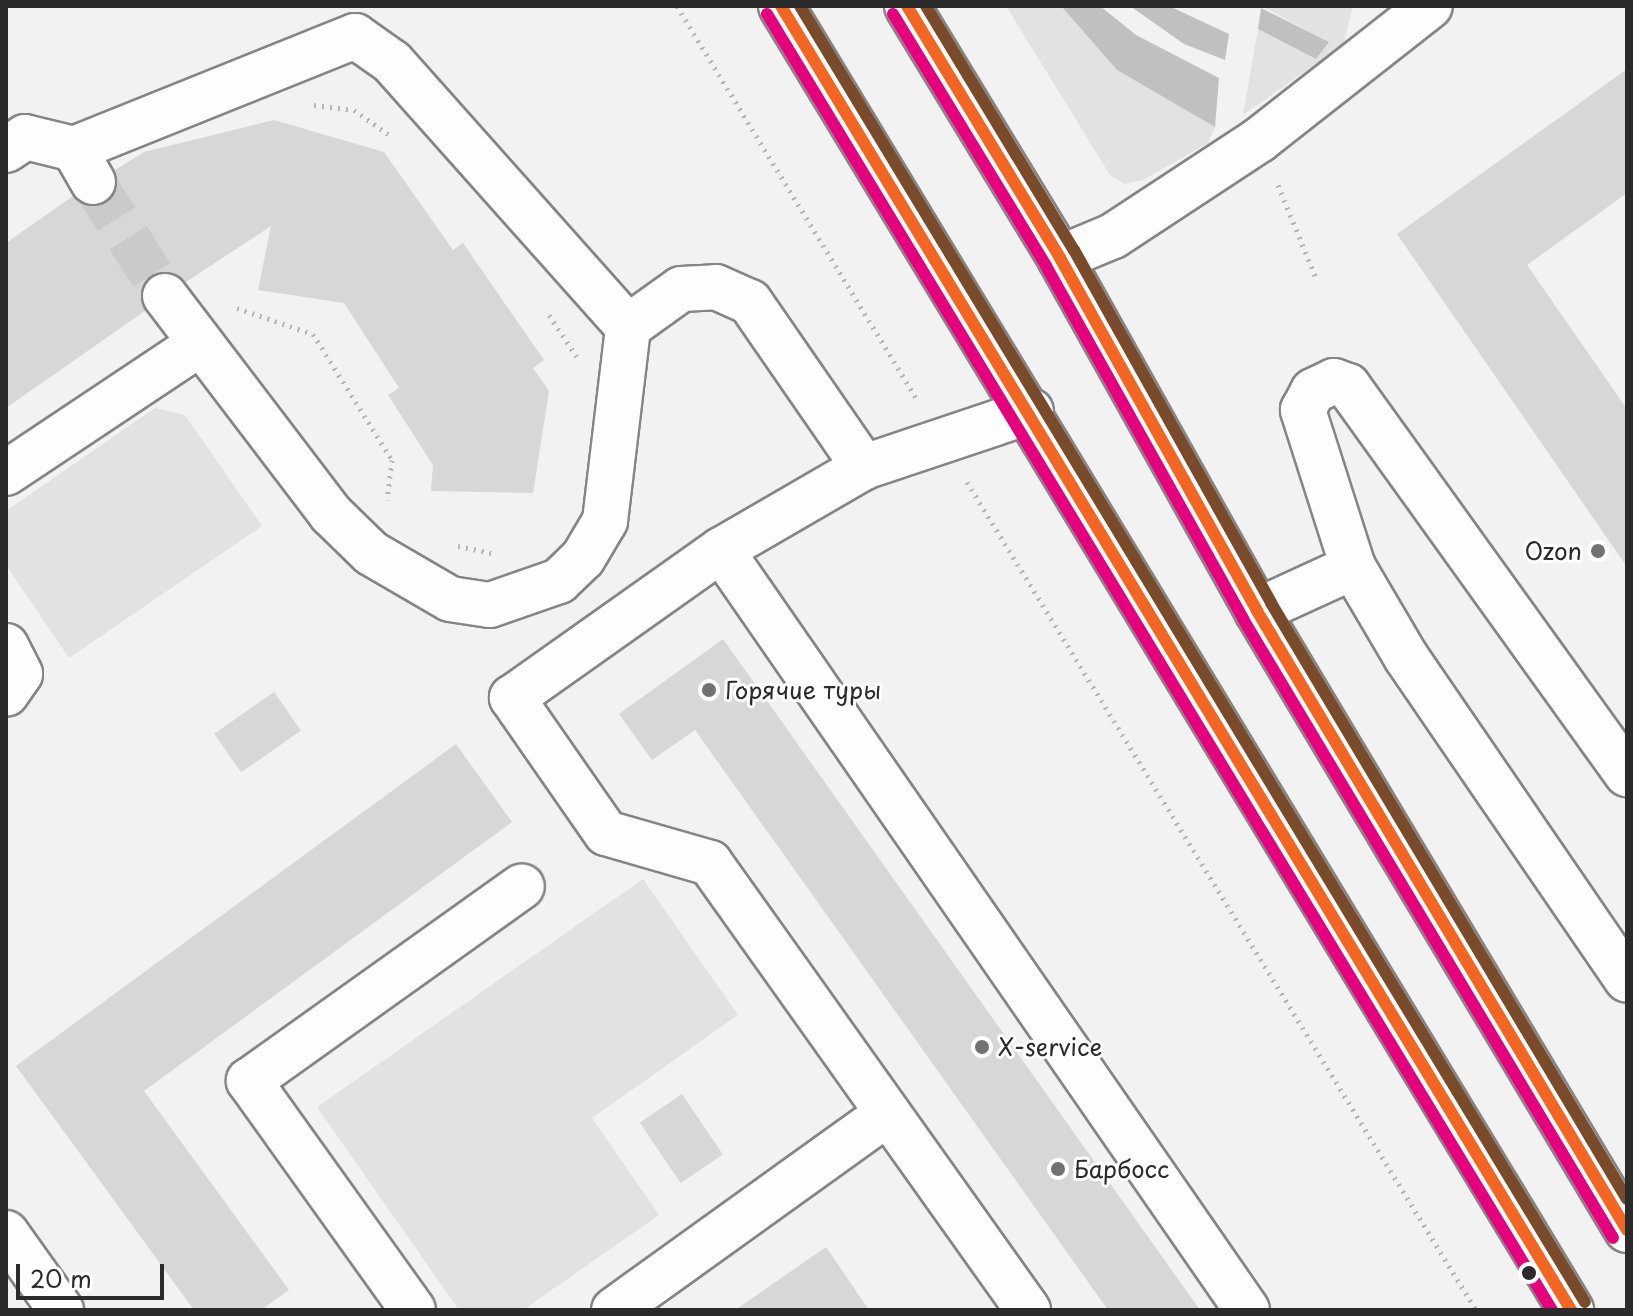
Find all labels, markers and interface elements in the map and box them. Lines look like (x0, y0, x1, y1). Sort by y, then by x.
place label: Ozon (1525, 537, 1582, 565)
marker: Ozon (1589, 542, 1607, 560)
place label: Горячие туры (725, 676, 881, 704)
marker: Горячие туры (700, 681, 718, 699)
place label: X-service (998, 1033, 1102, 1061)
marker: X-service (973, 1038, 991, 1056)
place label: Барбосс (1074, 1155, 1170, 1183)
marker: Барбосс (1049, 1160, 1067, 1178)
scale bar (20, 1248, 168, 1298)
text: 20 m (30, 1260, 92, 1296)
unlabelled marker (1521, 1265, 1537, 1281)

